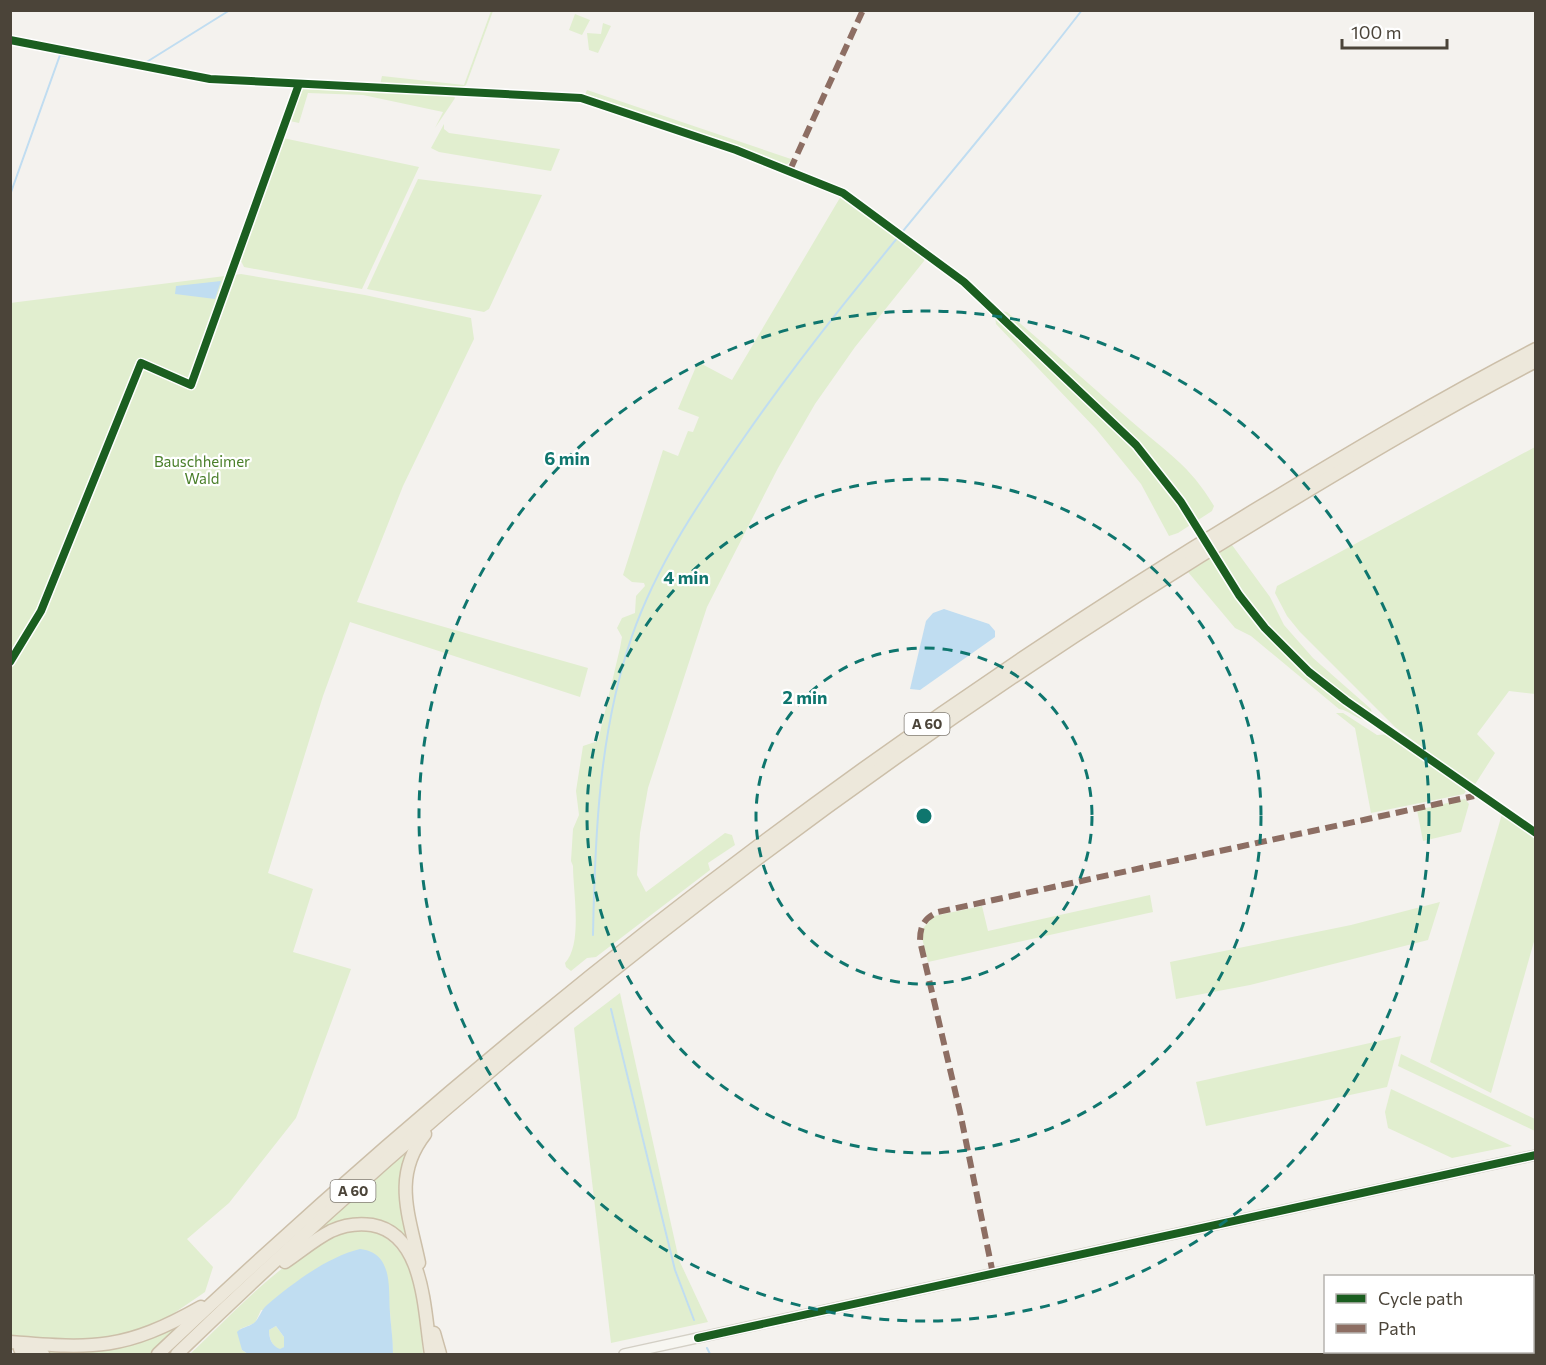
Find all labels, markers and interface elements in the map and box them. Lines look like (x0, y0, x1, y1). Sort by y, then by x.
scale bar (1342, 12, 1447, 50)
text: 100 m (1351, 21, 1401, 43)
text: 6 min (544, 447, 590, 469)
park label: Bauschheimer Wald (154, 452, 250, 487)
text: 4 min (663, 566, 709, 588)
text: 2 min (783, 686, 827, 708)
road number: A 60 (904, 713, 950, 735)
centre of rings (914, 806, 934, 826)
road number: A 60 (330, 1180, 376, 1202)
legend (1324, 1275, 1534, 1353)
text: Cycle path (1378, 1287, 1463, 1309)
text: Path (1378, 1317, 1416, 1339)

